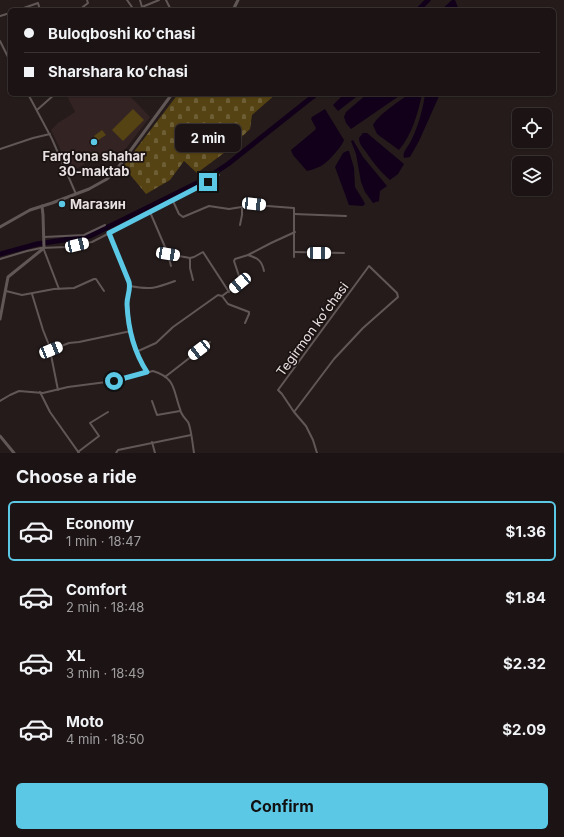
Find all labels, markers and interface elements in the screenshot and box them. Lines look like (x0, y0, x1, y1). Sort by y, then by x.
text: Buloqboshi koʻchasi (48, 24, 195, 43)
text: Sharshara koʻchasi (48, 62, 188, 81)
map controls (512, 108, 552, 196)
button: locate (512, 108, 552, 148)
callout: 2 min (175, 124, 241, 152)
text: 2 min (191, 130, 225, 146)
marker: Farg'ona shahar 30-maktab (89, 137, 99, 147)
place label: Farg'ona shahar 30-maktab (43, 148, 146, 179)
button: layers (512, 156, 552, 196)
route end (199, 173, 217, 191)
place label: Магазин (70, 196, 126, 212)
car (241, 197, 267, 211)
marker: Магазин (57, 199, 67, 209)
car (64, 236, 90, 254)
car (155, 246, 181, 262)
car (307, 247, 331, 259)
car (227, 271, 253, 295)
street label: Tegirmon koʻchasi (273, 279, 351, 379)
car (186, 338, 212, 362)
car (38, 340, 64, 360)
route start (105, 372, 123, 390)
text: Choose a ride (16, 466, 137, 487)
icon: car (18, 513, 54, 549)
text: Economy (66, 514, 134, 533)
text: $1.36 (506, 522, 546, 541)
text: 1 min · 18:47 (66, 533, 141, 549)
icon: car (18, 579, 54, 615)
text: Comfort (66, 580, 127, 599)
text: $1.84 (505, 588, 546, 607)
text: 2 min · 18:48 (66, 599, 144, 615)
icon: car (18, 645, 54, 681)
text: XL (66, 646, 86, 665)
text: $2.32 (503, 654, 546, 673)
text: 3 min · 18:49 (66, 665, 145, 681)
icon: car (18, 711, 54, 747)
text: Moto (66, 712, 104, 731)
text: $2.09 (502, 720, 546, 739)
text: 4 min · 18:50 (66, 731, 145, 747)
button: Confirm (16, 783, 548, 829)

